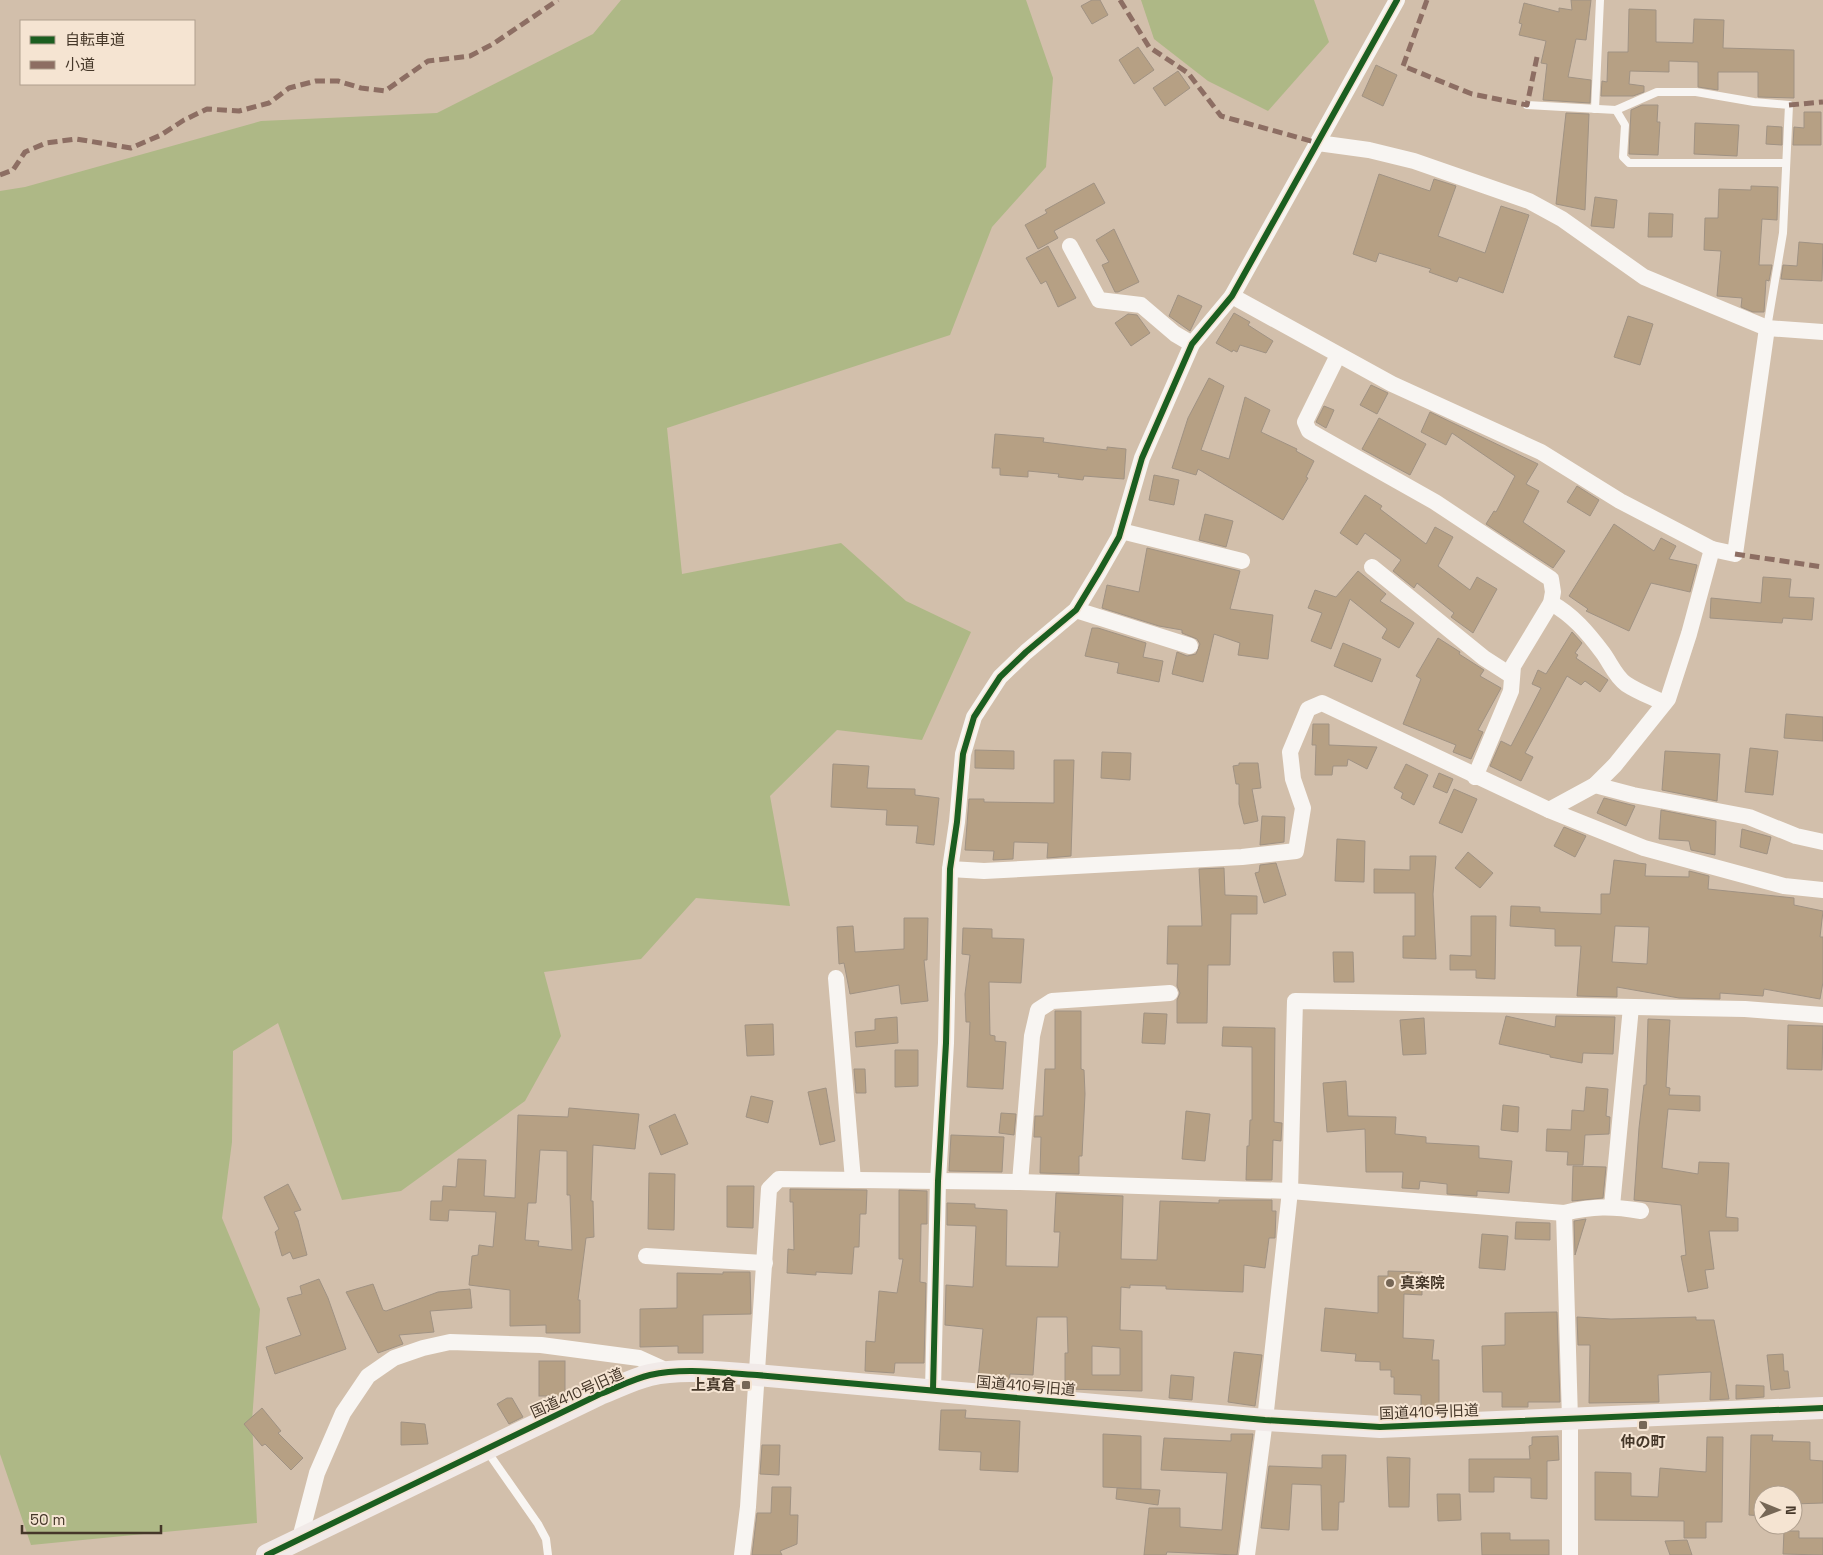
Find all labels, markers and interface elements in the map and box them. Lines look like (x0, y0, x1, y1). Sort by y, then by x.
legend (20, 20, 195, 85)
text: 自転車道 (65, 30, 125, 49)
text: 小道 (65, 55, 95, 74)
place label: 真楽院 (1400, 1273, 1445, 1292)
marker: 真楽院 (1384, 1277, 1396, 1289)
street label: 国道410号旧道 (527, 1364, 626, 1422)
street label: 国道410号旧道 (975, 1372, 1077, 1399)
place label: 上真倉 (691, 1375, 736, 1394)
marker: 上真倉 (740, 1379, 752, 1391)
street label: 国道410号旧道 (1379, 1400, 1479, 1423)
marker: 仲の町 (1637, 1419, 1649, 1431)
place label: 仲の町 (1620, 1432, 1666, 1451)
north arrow (1753, 1485, 1803, 1535)
scale bar (22, 1502, 161, 1534)
text: N (1782, 1505, 1800, 1515)
text: 50 m (30, 1510, 65, 1529)

